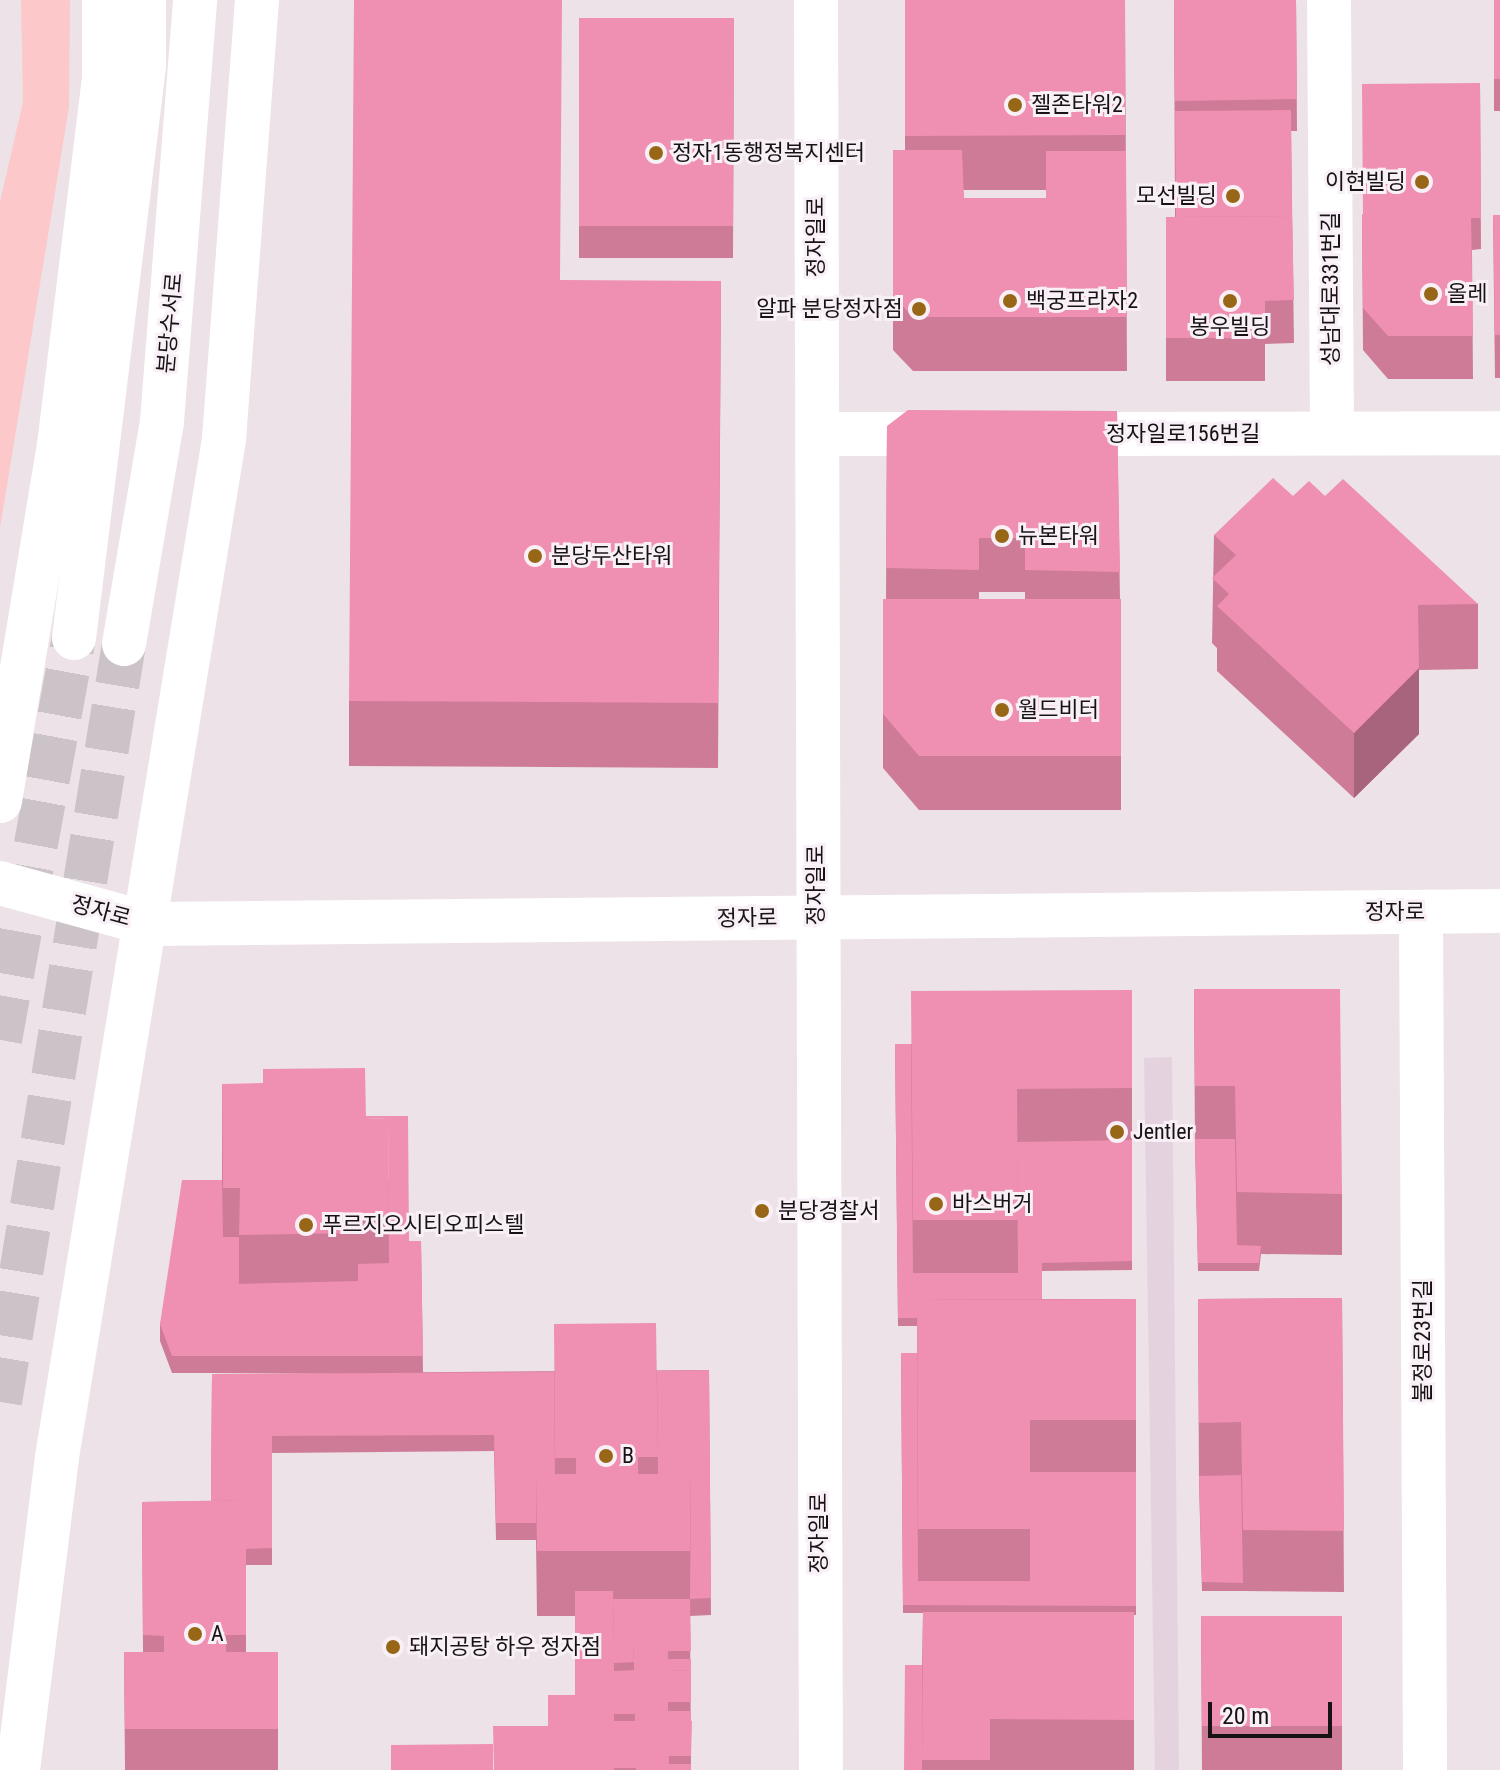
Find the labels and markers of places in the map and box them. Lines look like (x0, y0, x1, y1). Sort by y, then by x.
place label: 젤존타워2 (1031, 92, 1123, 118)
marker: 젤존타워2 (1006, 96, 1024, 114)
place label: 정자1동행정복지센터 (672, 140, 865, 166)
marker: 정자1동행정복지센터 (647, 144, 665, 162)
place label: 이현빌딩 (1325, 169, 1406, 195)
marker: 이현빌딩 (1413, 173, 1431, 191)
place label: 모선빌딩 (1136, 183, 1217, 209)
marker: 모선빌딩 (1224, 187, 1242, 205)
place label: 올레 (1447, 281, 1487, 307)
marker: 올레 (1422, 285, 1440, 303)
place label: 백궁프라자2 (1026, 288, 1138, 314)
marker: 백궁프라자2 (1001, 292, 1019, 310)
marker: 봉우빌딩 (1221, 292, 1239, 310)
place label: 알파 분당정자점 (756, 296, 903, 322)
marker: 알파 분당정자점 (910, 300, 928, 318)
place label: 봉우빌딩 (1190, 314, 1270, 340)
place label: 뉴본타워 (1018, 523, 1099, 549)
marker: 뉴본타워 (993, 527, 1011, 545)
place label: 분당두산타워 (551, 543, 672, 569)
marker: 분당두산타워 (526, 547, 544, 565)
place label: 월드비터 (1018, 697, 1099, 723)
marker: 월드비터 (993, 701, 1011, 719)
place label: Jentler (1133, 1119, 1193, 1145)
marker: Jentler (1108, 1123, 1126, 1141)
place label: 바스버거 (952, 1191, 1033, 1217)
marker: 바스버거 (927, 1195, 945, 1213)
place label: 분당경찰서 (778, 1198, 879, 1224)
marker: 분당경찰서 (753, 1202, 771, 1220)
place label: 푸르지오시티오피스텔 (322, 1212, 524, 1238)
marker: 푸르지오시티오피스텔 (297, 1216, 315, 1234)
place label: B (622, 1443, 634, 1469)
marker: B (597, 1447, 615, 1465)
place label: A (211, 1621, 224, 1647)
marker: A (186, 1625, 204, 1643)
place label: 돼지공탕 하우 정자점 (409, 1634, 601, 1660)
marker: 돼지공탕 하우 정자점 (384, 1638, 402, 1656)

